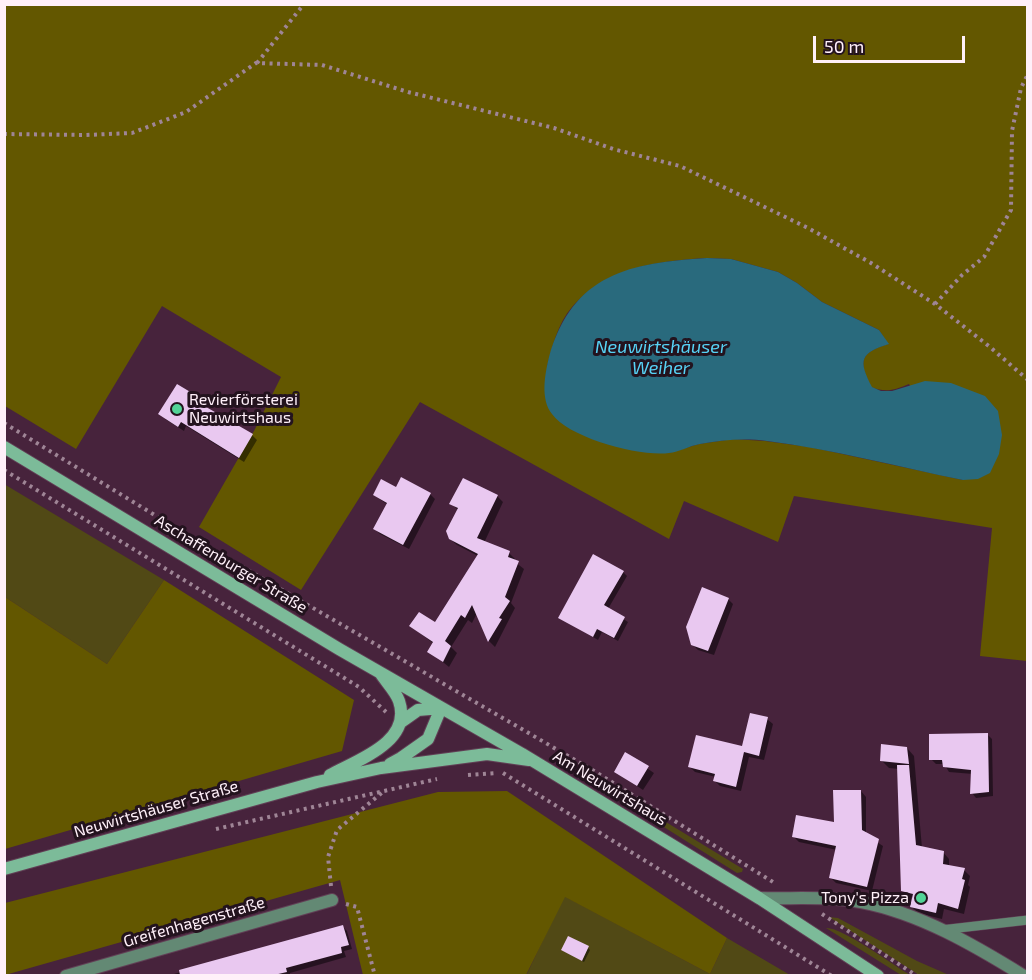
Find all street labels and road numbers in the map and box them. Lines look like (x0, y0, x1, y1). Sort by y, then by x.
street label: Aschaffenburger Straße (151, 511, 311, 617)
street label: Am Neuwirtshaus (549, 746, 671, 830)
street label: Neuwirtshäuser Straße (72, 776, 240, 842)
street label: Greifenhagenstraße (121, 893, 267, 951)

